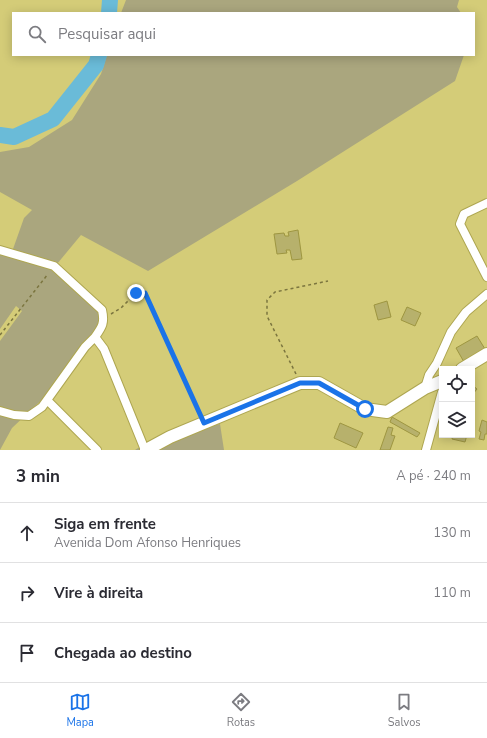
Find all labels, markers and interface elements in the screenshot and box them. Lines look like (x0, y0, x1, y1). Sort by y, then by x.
search box (12, 12, 475, 56)
icon: search (26, 23, 48, 45)
text: Pesquisar aqui (58, 24, 156, 44)
route end (127, 284, 145, 302)
map controls (439, 366, 475, 438)
button: locate (439, 366, 475, 402)
route start (356, 400, 374, 418)
button: layers (439, 402, 475, 438)
text: 3 min (16, 465, 60, 488)
text: A pé · 240 m (396, 467, 471, 485)
text: Siga em frente (54, 514, 156, 534)
icon: ahead (16, 522, 38, 544)
text: 130 m (433, 524, 471, 542)
text: Avenida Dom Afonso Henriques (54, 534, 241, 552)
icon: right (16, 582, 38, 604)
text: Vire à direita (54, 583, 143, 603)
text: 110 m (433, 584, 471, 602)
icon: arrive (16, 642, 38, 664)
text: Chegada ao destino (54, 643, 192, 663)
tab: Mapa (66, 691, 94, 730)
tab: Rotas (227, 691, 255, 730)
tab: Salvos (388, 691, 421, 730)

